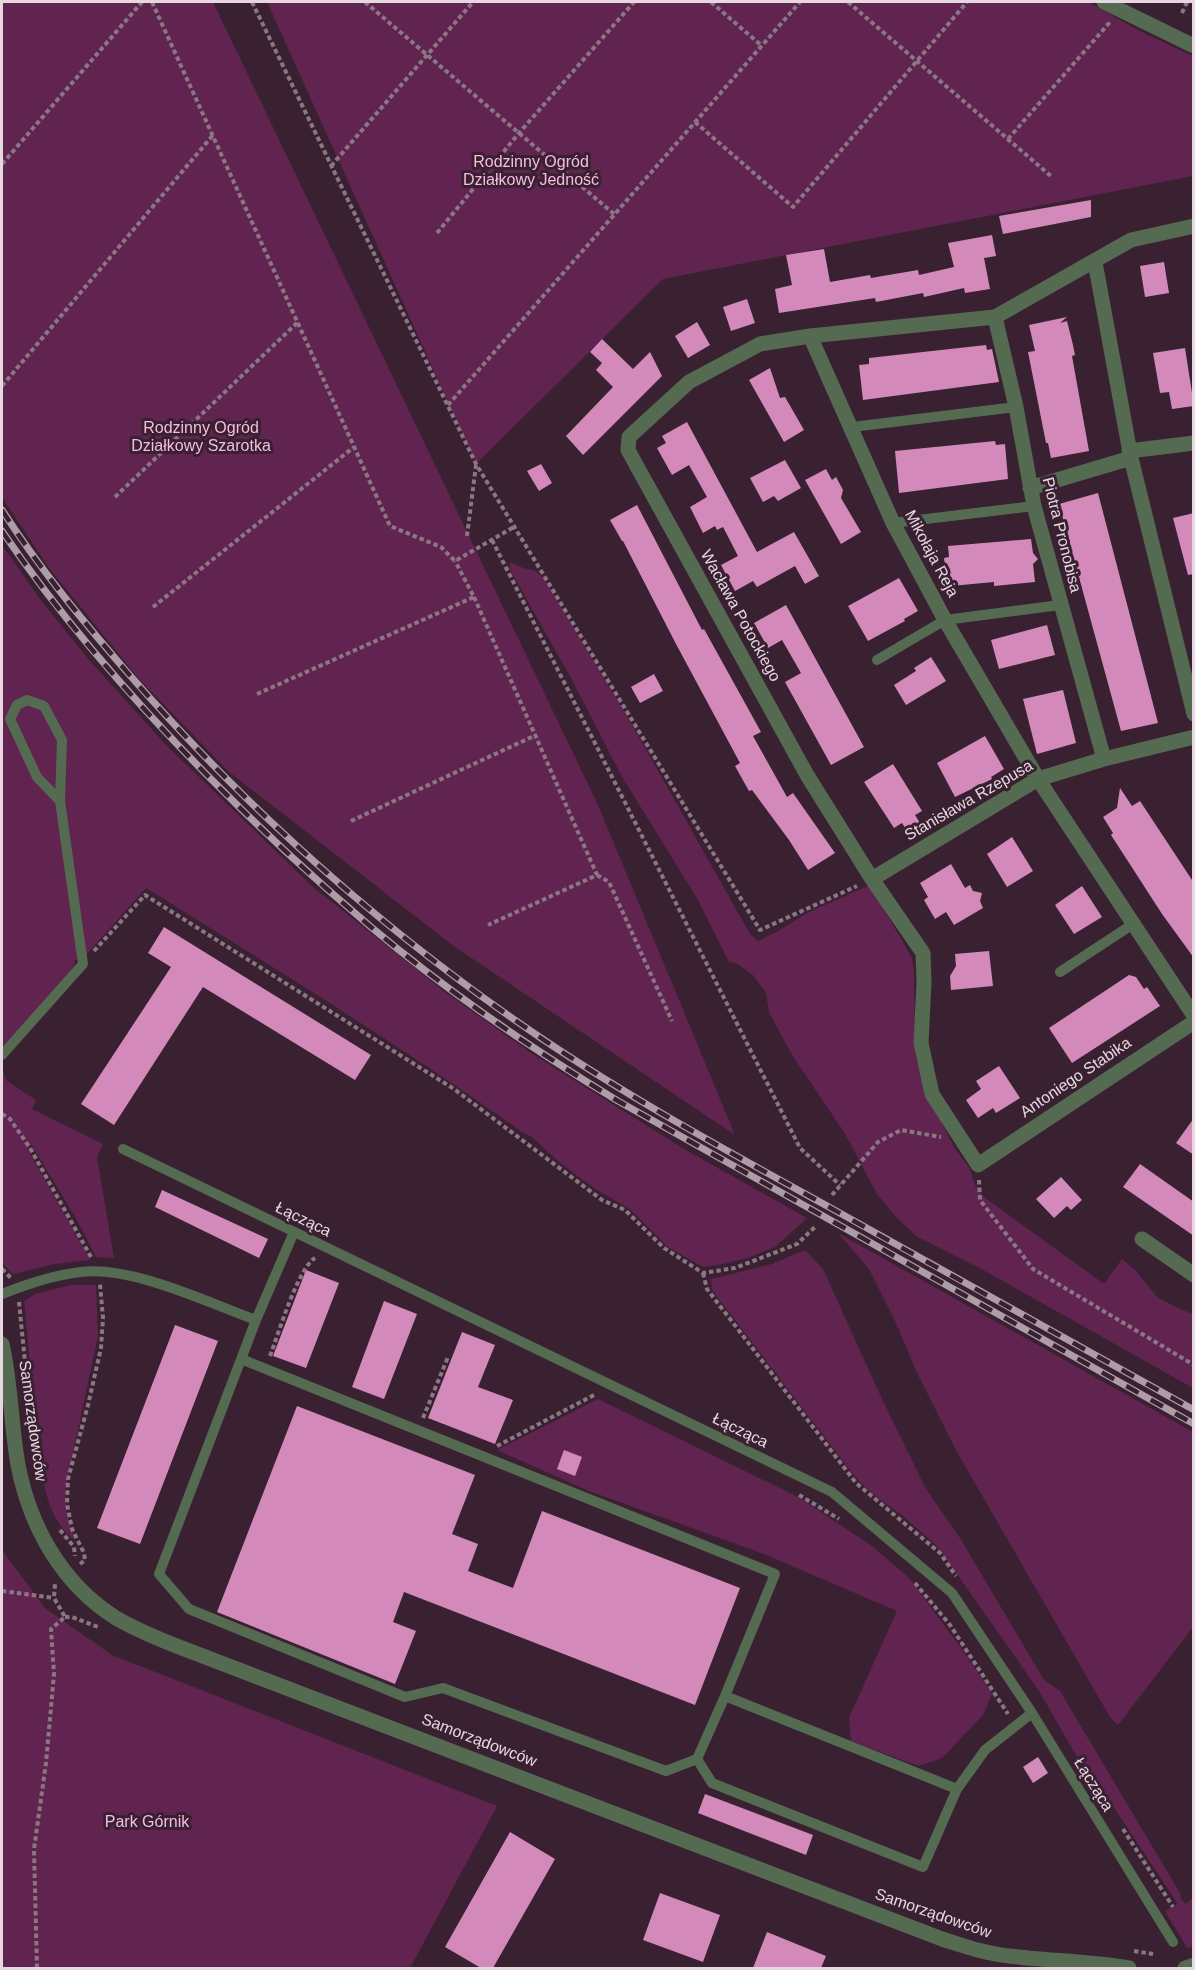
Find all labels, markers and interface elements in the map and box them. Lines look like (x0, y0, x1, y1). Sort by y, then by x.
park label: Rodzinny Ogród Działkowy Jedność (463, 153, 599, 191)
park label: Rodzinny Ogród Działkowy Szarotka (131, 419, 271, 457)
street label: Piotra Pronobisa (1037, 475, 1085, 595)
street label: Mikołaja Reja (900, 507, 962, 601)
street label: Wacława Potockiego (696, 547, 784, 685)
street label: Stanisława Rzepusa (901, 756, 1037, 846)
street label: Antoniego Stabika (1017, 1034, 1135, 1122)
street label: Łącząca (272, 1198, 334, 1242)
street label: Samorządowców (14, 1359, 50, 1483)
street label: Łącząca (709, 1409, 771, 1453)
street label: Samorządowców (419, 1710, 539, 1772)
street label: Łącząca (1069, 1755, 1117, 1815)
park label: Park Górnik (105, 1813, 189, 1833)
street label: Samorządowców (872, 1885, 994, 1943)

